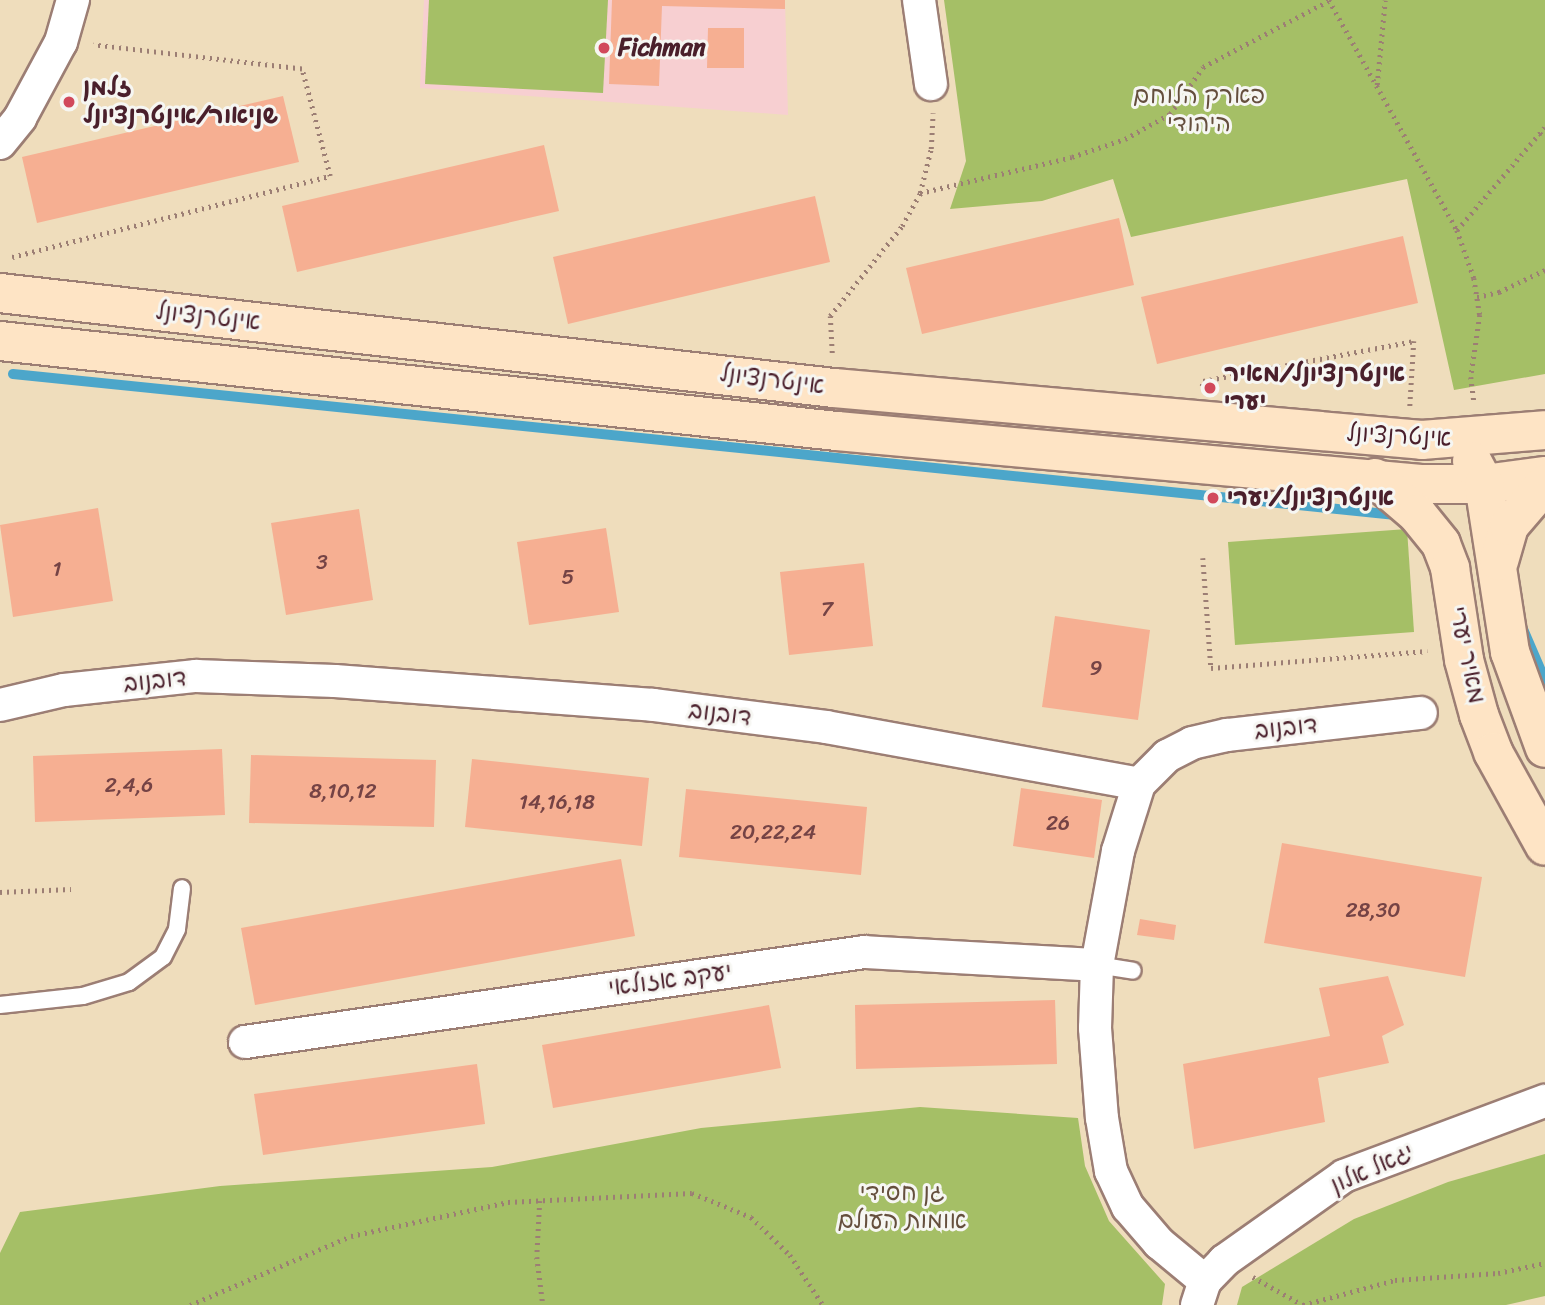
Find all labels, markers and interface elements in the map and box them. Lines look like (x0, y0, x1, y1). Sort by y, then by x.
place label: Fichman (618, 34, 706, 62)
marker: Fichman (596, 40, 612, 56)
place label: זלמן שניאור/אינטרנציונל (83, 74, 278, 130)
park label: פארק הלוחם היהודי (1133, 82, 1265, 138)
marker: זלמן שניאור/אינטרנציונל (61, 94, 77, 110)
street label: אינטרנציונל (154, 297, 262, 337)
street label: אינטרנציונל (718, 359, 826, 401)
place label: אינטרנציונל/מאיר יערי (1224, 360, 1405, 416)
marker: אינטרנציונל/מאיר יערי (1202, 380, 1218, 396)
street label: אינטרנציונל (1346, 419, 1452, 453)
place label: אינטרנציונל/יערי (1227, 484, 1394, 512)
marker: אינטרנציונל/יערי (1205, 490, 1221, 506)
house number: 3 (316, 549, 328, 575)
house number: 1 (52, 556, 62, 582)
house number: 5 (562, 564, 574, 590)
house number: 7 (821, 596, 833, 622)
street label: מאיר יערי (1443, 604, 1491, 706)
house number: 9 (1090, 655, 1102, 681)
street label: דובנוב (122, 663, 188, 699)
street label: דובנוב (687, 696, 753, 732)
street label: דובנוב (1253, 710, 1319, 746)
house number: 2,4,6 (105, 772, 153, 798)
house number: 8,10,12 (309, 778, 377, 804)
house number: 14,16,18 (519, 789, 595, 815)
house number: 26 (1046, 810, 1070, 836)
house number: 20,22,24 (730, 819, 816, 845)
house number: 28,30 (1345, 897, 1401, 923)
street label: יעקב אזולאי (606, 957, 734, 1003)
street label: יגאל אלון (1326, 1138, 1418, 1200)
park label: גן חסידי אומות העולם (837, 1179, 967, 1235)

